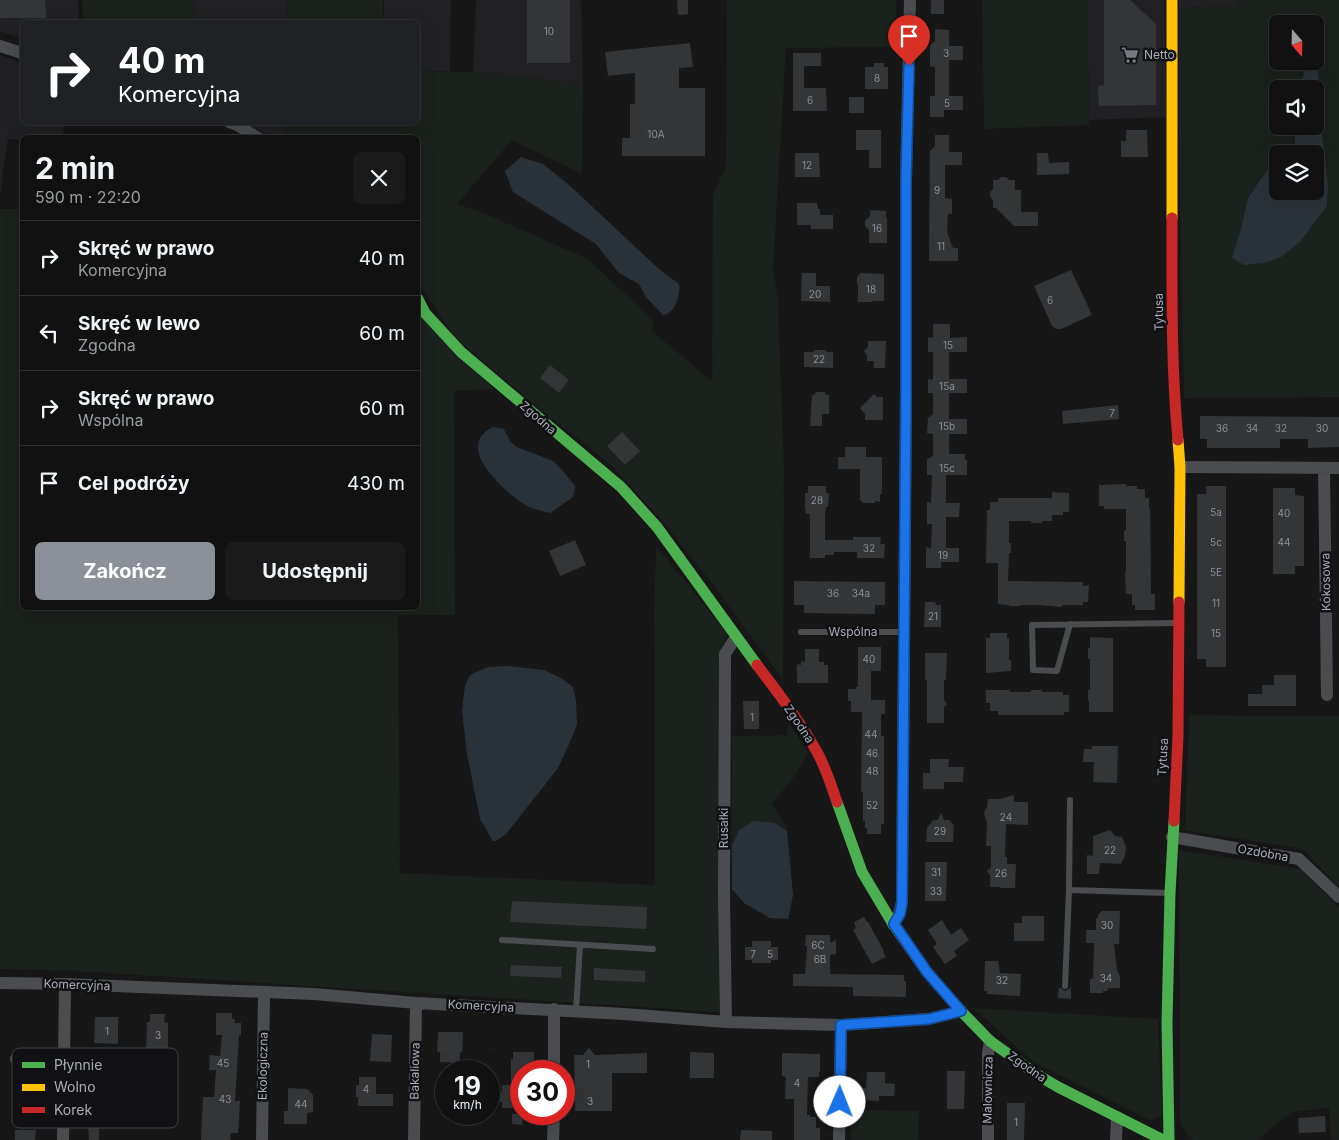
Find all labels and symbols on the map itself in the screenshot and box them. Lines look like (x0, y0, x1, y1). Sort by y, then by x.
pin (888, 15, 930, 66)
north arrow (1269, 15, 1324, 70)
house number: 10 (544, 25, 554, 37)
supermarket icon: Netto (1120, 45, 1140, 65)
house number: 3 (943, 47, 949, 59)
place label: Netto (1144, 47, 1175, 62)
house number: 8 (874, 72, 880, 84)
house number: 6 (807, 94, 813, 106)
house number: 5 (944, 97, 950, 109)
house number: 10A (647, 128, 665, 140)
house number: 12 (802, 159, 812, 171)
house number: 9 (934, 184, 940, 196)
house number: 16 (872, 222, 882, 234)
house number: 11 (937, 240, 945, 252)
house number: 18 (866, 283, 876, 295)
house number: 20 (809, 288, 821, 300)
street label: Tytusa (1151, 293, 1166, 331)
house number: 6 (1047, 294, 1053, 306)
house number: 15 (943, 339, 953, 351)
house number: 22 (813, 353, 825, 365)
house number: 15a (939, 380, 955, 392)
street label: Zgodna (517, 398, 560, 437)
house number: 7 (1109, 407, 1115, 419)
house number: 15b (939, 420, 955, 432)
house number: 36 (1216, 422, 1228, 434)
house number: 34 (1246, 422, 1258, 434)
house number: 32 (1275, 422, 1287, 434)
house number: 30 (1316, 422, 1328, 434)
house number: 15c (939, 462, 955, 474)
house number: 28 (811, 494, 823, 506)
house number: 5a (1210, 506, 1222, 518)
house number: 40 (1278, 507, 1290, 519)
house number: 5c (1210, 536, 1222, 548)
house number: 44 (1278, 536, 1290, 548)
house number: 32 (863, 542, 875, 554)
house number: 19 (938, 549, 948, 561)
street label: Kokosowa (1317, 553, 1334, 611)
house number: 5E (1210, 566, 1222, 578)
house number: 36 (827, 587, 839, 599)
house number: 34a (852, 587, 870, 599)
house number: 11 (1212, 597, 1220, 609)
house number: 21 (928, 610, 938, 622)
street label: Wspólna (828, 624, 878, 639)
house number: 15 (1211, 627, 1221, 639)
house number: 40 (863, 653, 875, 665)
street label: Zgodna (781, 702, 818, 746)
house number: 1 (750, 711, 754, 723)
house number: 44 (865, 728, 877, 740)
street label: Tytusa (1154, 738, 1171, 776)
house number: 46 (866, 747, 878, 759)
house number: 48 (866, 765, 878, 777)
house number: 52 (866, 799, 878, 811)
street label: Rusałki (716, 808, 731, 848)
house number: 24 (1000, 811, 1012, 823)
house number: 29 (934, 825, 946, 837)
street label: Ozdobna (1236, 841, 1290, 864)
house number: 22 (1104, 844, 1116, 856)
house number: 31 (931, 866, 941, 878)
house number: 26 (995, 867, 1007, 879)
house number: 33 (930, 885, 942, 897)
house number: 30 (1101, 919, 1113, 931)
house number: 6C (811, 939, 825, 951)
house number: 7 (750, 948, 756, 960)
house number: 5 (767, 948, 773, 960)
house number: 6B (814, 953, 826, 965)
house number: 34 (1100, 972, 1112, 984)
house number: 32 (996, 974, 1008, 986)
street label: Komercyjna (43, 976, 111, 993)
street label: Komercyjna (447, 996, 515, 1015)
house number: 1 (105, 1025, 109, 1037)
house number: 3 (155, 1029, 161, 1041)
street label: Ekologiczna (254, 1032, 271, 1100)
street label: Bakaliowa (407, 1042, 422, 1100)
legend (12, 1048, 178, 1128)
street label: Zgodna (1005, 1048, 1049, 1085)
text: Płynnie (54, 1056, 102, 1073)
street label: Malownicza (979, 1056, 996, 1124)
house number: 45 (217, 1057, 229, 1069)
house number: 1 (586, 1058, 590, 1070)
speed limit sign: 30 (510, 1060, 575, 1125)
position arrow (813, 1075, 865, 1127)
house number: 4 (794, 1077, 800, 1089)
text: Wolno (54, 1078, 96, 1095)
house number: 4 (363, 1083, 369, 1095)
house number: 43 (219, 1093, 231, 1105)
house number: 3 (587, 1095, 593, 1107)
house number: 44 (295, 1098, 307, 1110)
text: Korek (54, 1101, 92, 1118)
house number: 1 (1014, 1116, 1018, 1128)

